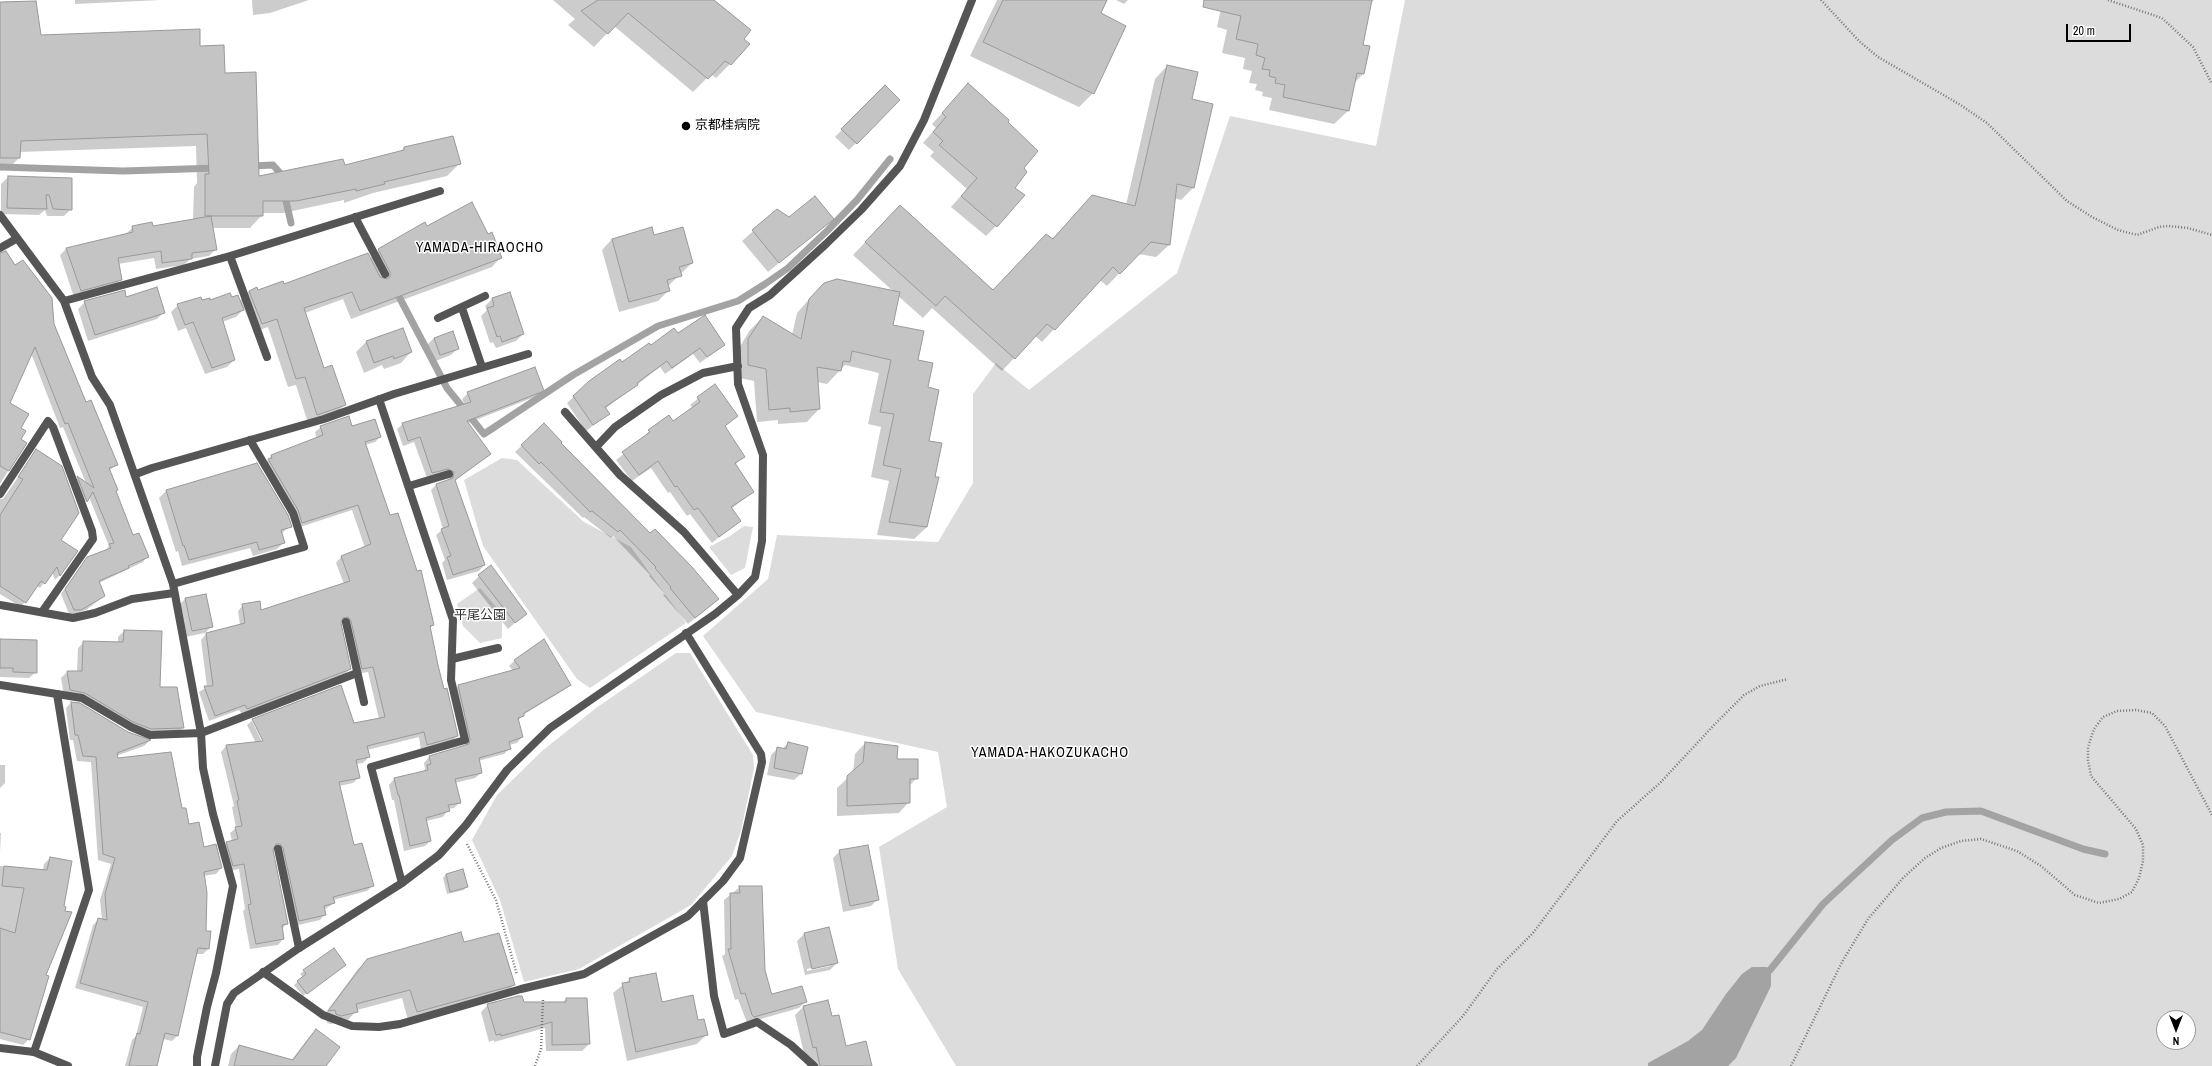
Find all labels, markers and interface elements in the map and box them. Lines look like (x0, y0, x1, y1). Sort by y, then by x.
scale bar (2068, 16, 2133, 42)
text: 20 m (2073, 23, 2095, 39)
place label: 京都桂病院 (695, 118, 760, 134)
marker: 京都桂病院 (680, 120, 692, 132)
district label: YAMADA-HIRAOCHO (416, 240, 544, 256)
park label: 平尾公園 (454, 608, 506, 624)
district label: YAMADA-HAKOZUKACHO (971, 745, 1129, 761)
north arrow (2156, 1010, 2196, 1050)
text: N (2173, 1034, 2179, 1048)

